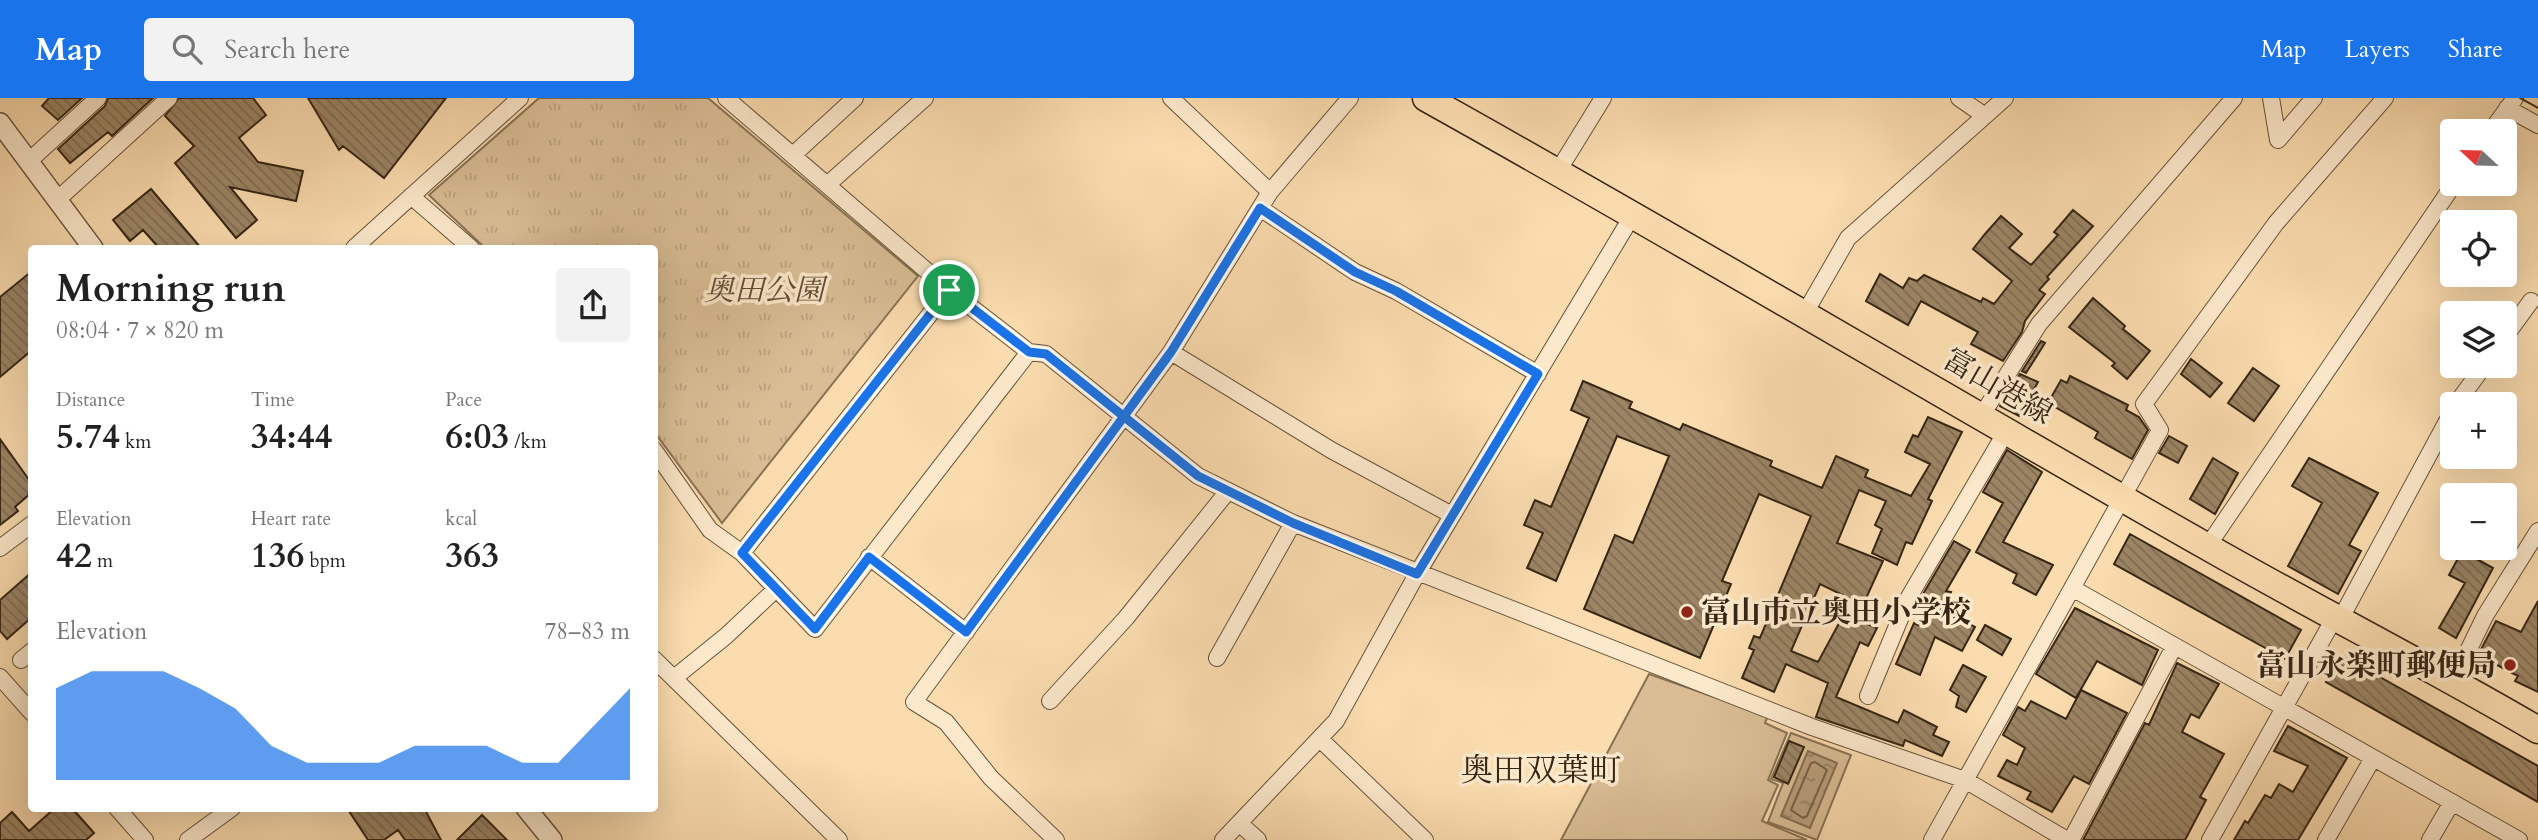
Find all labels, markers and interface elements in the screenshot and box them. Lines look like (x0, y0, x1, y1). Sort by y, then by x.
search box (144, 18, 634, 81)
text: Map (35, 27, 102, 72)
icon: search (168, 30, 206, 68)
text: Search here (224, 32, 350, 67)
text: Map (2261, 33, 2307, 66)
text: Layers (2345, 33, 2410, 66)
text: Share (2448, 33, 2503, 66)
north arrow (2440, 119, 2516, 196)
map controls (2440, 119, 2517, 560)
button: locate (2440, 210, 2517, 287)
pin (919, 260, 979, 320)
text: Morning run (56, 263, 286, 315)
button: share (556, 268, 630, 342)
park label: 奥田公園 (704, 270, 829, 311)
icon: arrive (930, 271, 968, 309)
button: layers (2440, 301, 2517, 378)
text: 08:04 · 7 × 820 m (56, 315, 224, 346)
street label: 富山港線 (1936, 339, 2060, 434)
text: Distance (56, 387, 125, 413)
text: Time (251, 387, 295, 413)
text: Pace (445, 387, 482, 413)
button: + (2440, 392, 2517, 469)
text: 5.74 (56, 413, 120, 461)
text: 34:44 (251, 413, 333, 461)
text: 6:03 (445, 413, 509, 461)
text: km (120, 429, 151, 455)
text: /km (509, 429, 547, 455)
button: − (2440, 483, 2517, 560)
text: Elevation (56, 506, 131, 532)
text: Heart rate (251, 506, 331, 532)
text: kcal (445, 506, 477, 532)
text: 42 (56, 532, 92, 580)
text: 136 (251, 532, 304, 580)
text: 363 (445, 532, 499, 580)
text: m (92, 548, 113, 574)
text: bpm (304, 548, 346, 574)
place label: 富山市立奥田小学校 (1701, 592, 1971, 633)
marker: 富山市立奥田小学校 (1679, 604, 1695, 620)
text: Elevation (56, 616, 147, 647)
text: 78–83 m (545, 616, 630, 647)
place label: 富山永楽町郵便局 (2256, 645, 2496, 686)
marker: 富山永楽町郵便局 (2502, 657, 2518, 673)
district label: 奥田双葉町 (1461, 749, 1621, 793)

